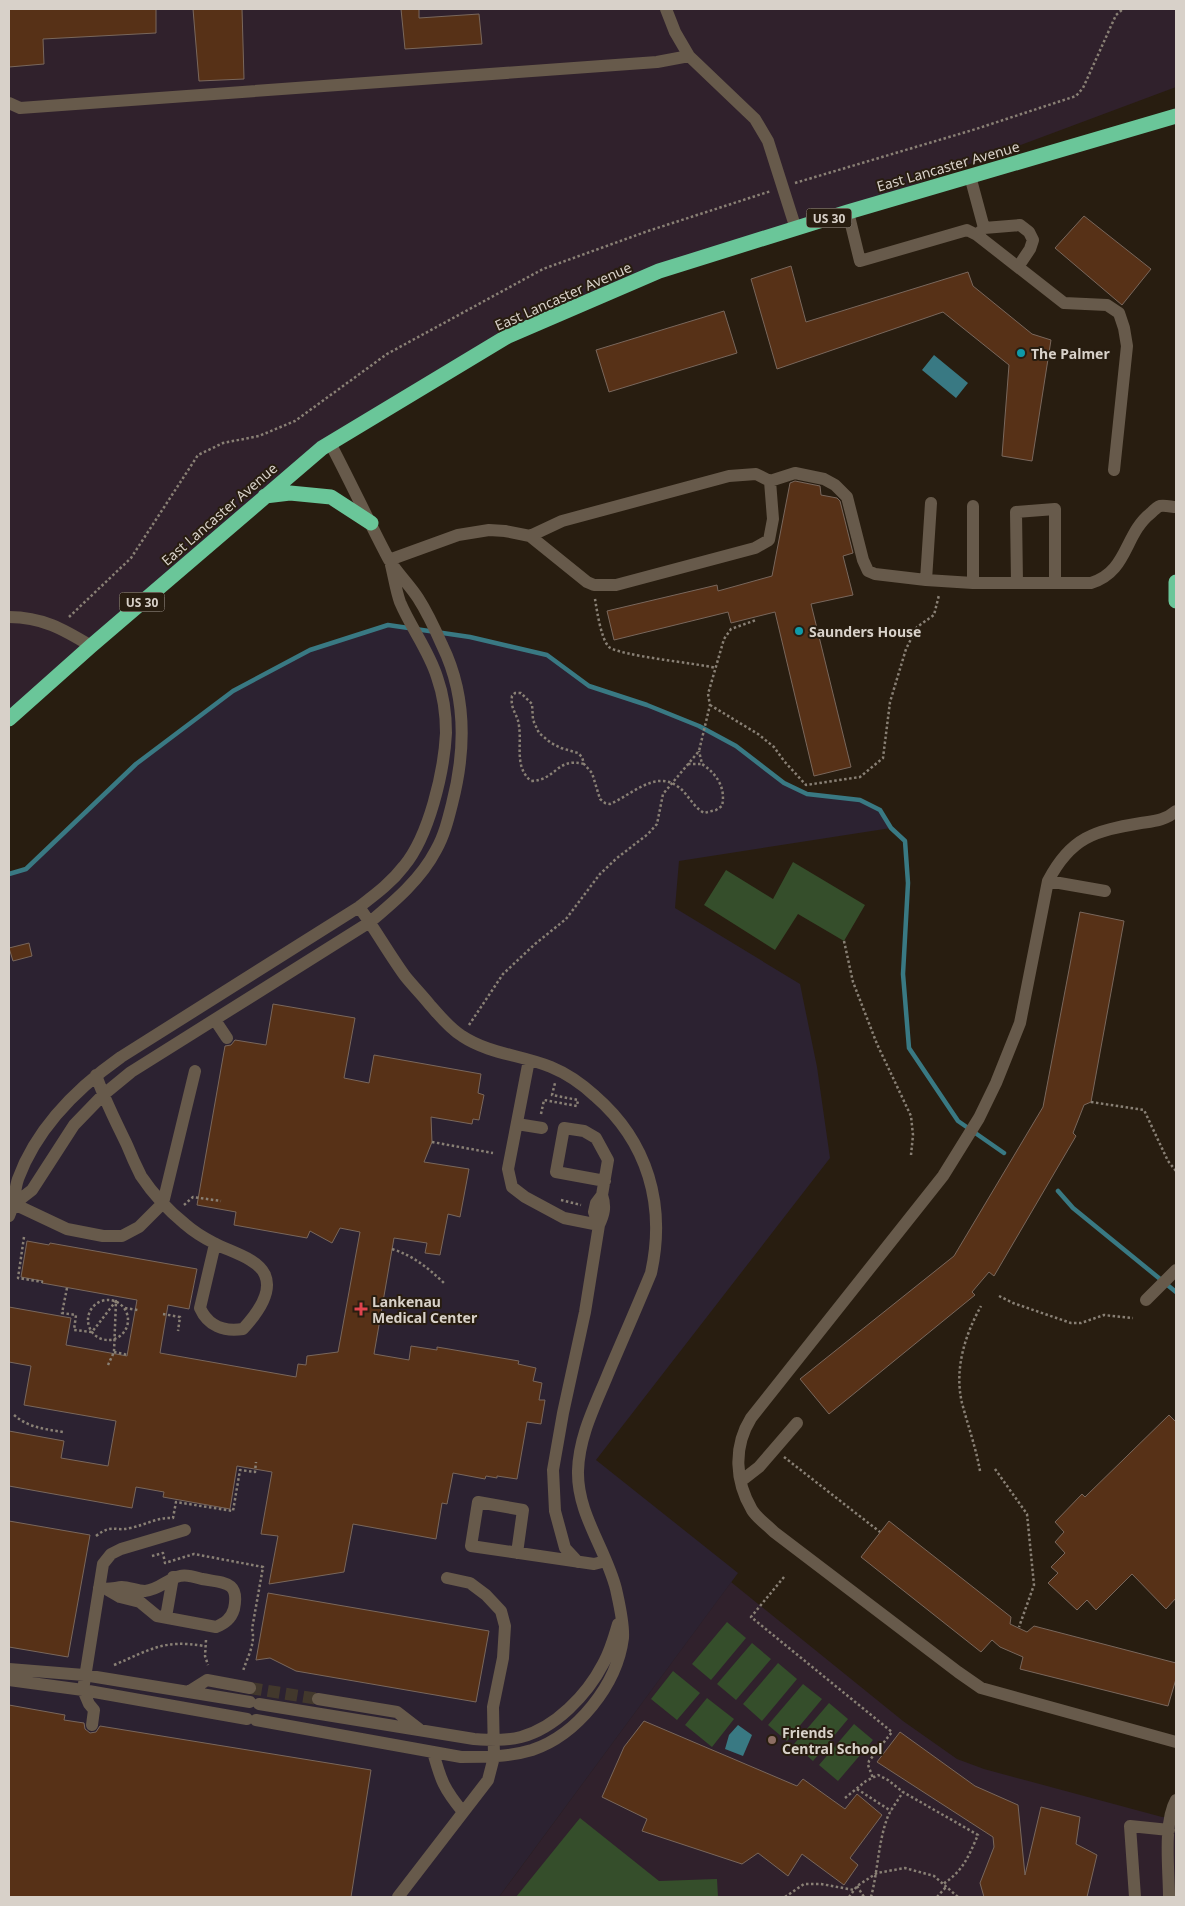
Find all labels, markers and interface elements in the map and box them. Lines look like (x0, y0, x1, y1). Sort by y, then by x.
street label: East Lancaster Avenue (874, 136, 1022, 195)
road number: US 30 (806, 208, 852, 228)
street label: East Lancaster Avenue (492, 257, 634, 335)
place label: The Palmer (1031, 344, 1110, 363)
marker: The Palmer (1015, 347, 1027, 359)
street label: East Lancaster Avenue (157, 458, 281, 570)
road number: US 30 (120, 592, 164, 612)
place label: Saunders House (809, 622, 921, 641)
marker: Saunders House (793, 625, 805, 637)
place label: Lankenau Medical Center (372, 1292, 478, 1327)
marker: Lankenau Medical Center (354, 1302, 368, 1316)
place label: Friends Central School (782, 1723, 882, 1758)
marker: Friends Central School (766, 1734, 778, 1746)

